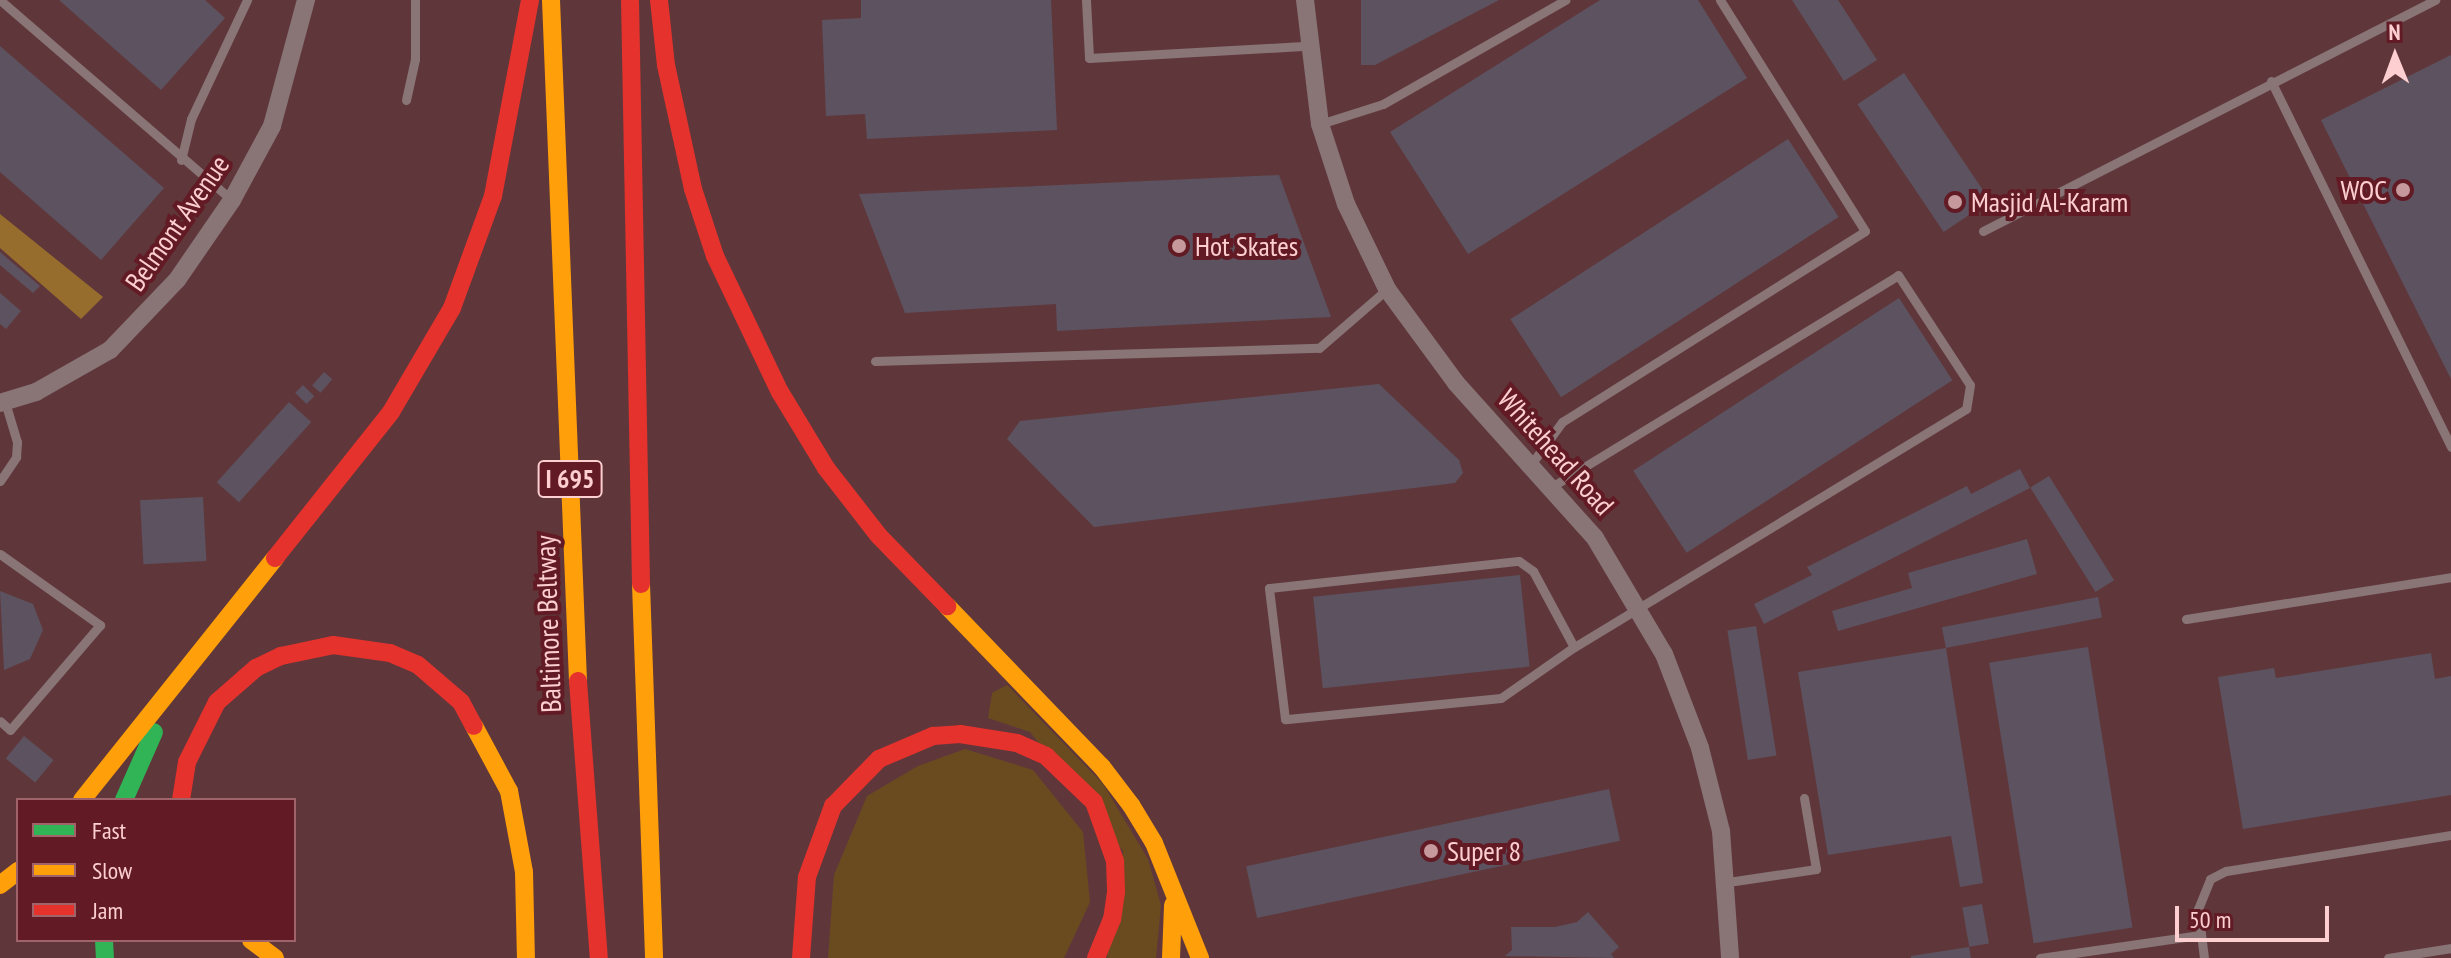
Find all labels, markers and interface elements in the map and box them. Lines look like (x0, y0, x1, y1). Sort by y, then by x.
north arrow (2355, 16, 2435, 96)
text: N (2388, 18, 2401, 46)
street label: Belmont Avenue (118, 149, 236, 297)
place label: WOC (2340, 173, 2387, 207)
marker: WOC (2394, 181, 2412, 199)
place label: Masjid Al-Karam (1971, 185, 2129, 219)
marker: Masjid Al-Karam (1946, 193, 1964, 211)
place label: Hot Skates (1195, 229, 1298, 263)
marker: Hot Skates (1170, 237, 1188, 255)
street label: Whitehead Road (1491, 382, 1621, 522)
road number: I 695 (536, 457, 604, 501)
street label: Baltimore Beltway (528, 535, 568, 713)
legend (16, 798, 296, 942)
text: Fast (92, 815, 126, 846)
place label: Super 8 (1447, 834, 1521, 868)
marker: Super 8 (1422, 842, 1440, 860)
text: Slow (92, 855, 132, 886)
scale bar (2179, 890, 2333, 940)
text: Jam (92, 895, 123, 926)
text: 50 m (2189, 904, 2231, 935)

